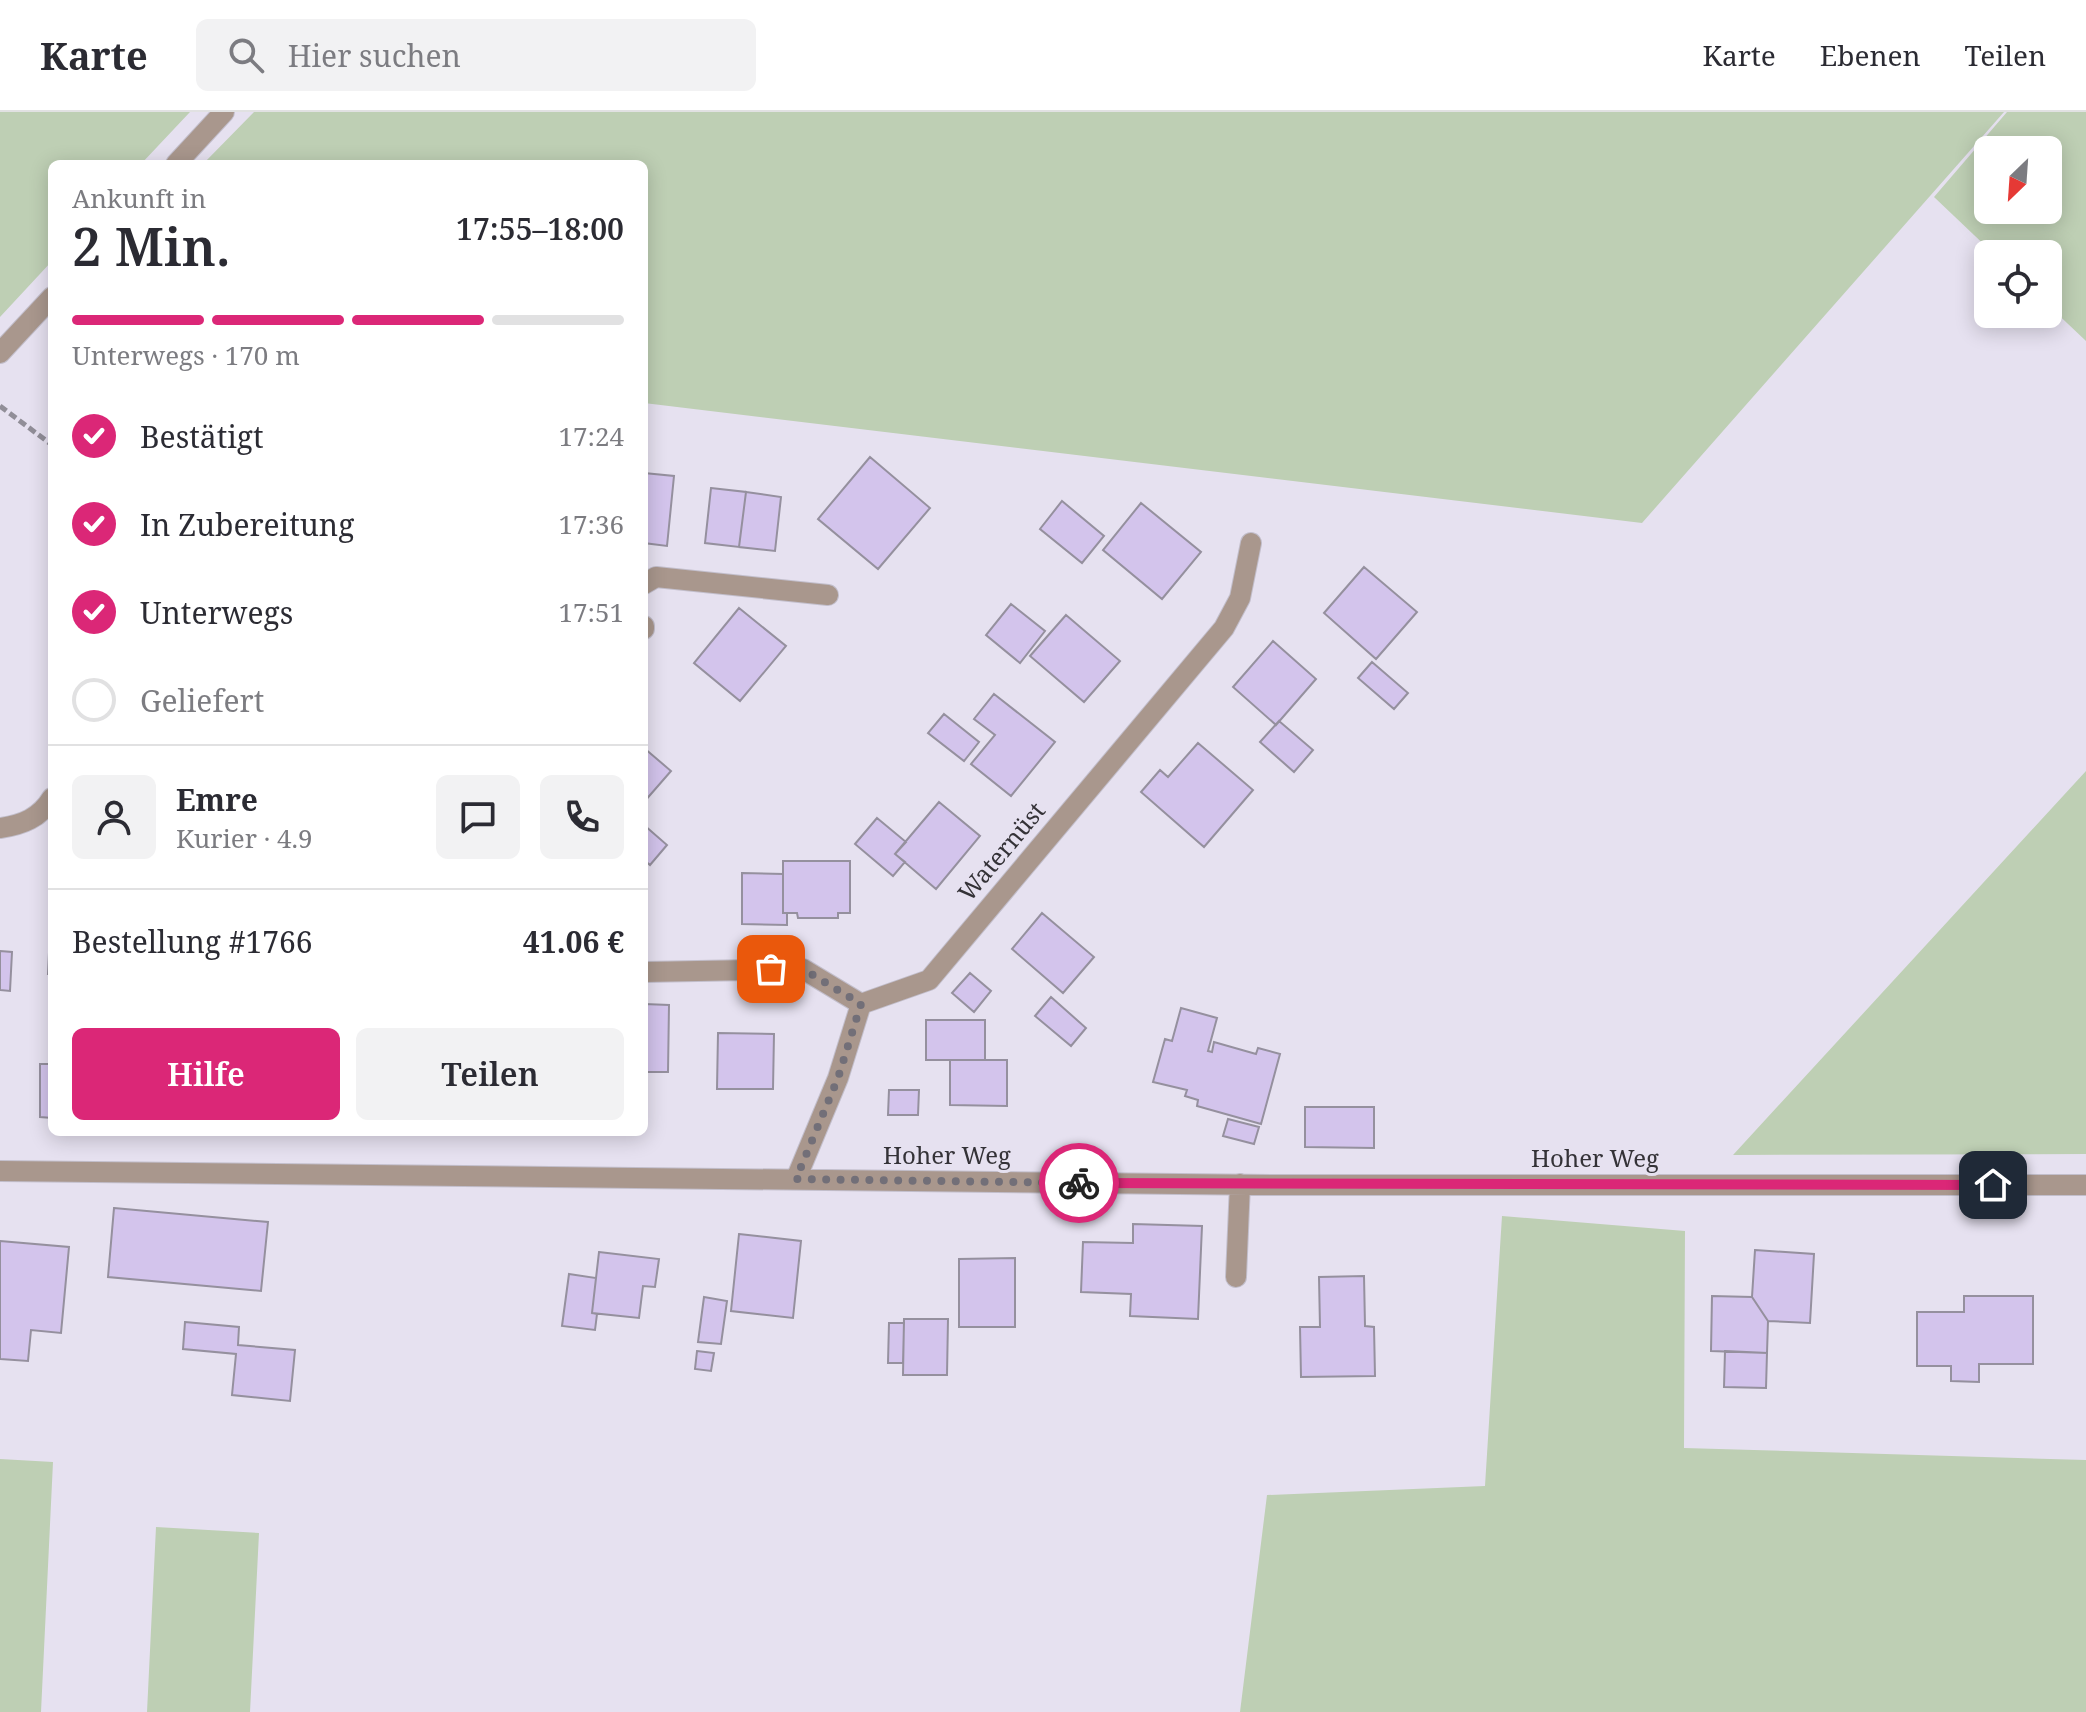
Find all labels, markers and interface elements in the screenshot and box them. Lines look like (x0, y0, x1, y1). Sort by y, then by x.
search box (196, 19, 756, 91)
text: Karte (40, 29, 148, 81)
icon: search (224, 33, 268, 77)
text: Hier suchen (288, 35, 461, 76)
text: Karte (1702, 36, 1776, 74)
text: Ebenen (1820, 36, 1921, 74)
text: Teilen (1965, 36, 2046, 74)
north arrow (1974, 136, 2062, 224)
map controls (1974, 136, 2062, 328)
text: Ankunft in (72, 180, 206, 216)
text: 17:55–18:00 (456, 208, 624, 249)
text: 2 Min. (72, 210, 230, 281)
button: locate (1974, 240, 2062, 328)
text: Unterwegs · 170 m (72, 337, 300, 373)
icon: check (72, 414, 116, 458)
text: Bestätigt (140, 416, 264, 457)
text: 17:24 (558, 418, 624, 454)
icon: check (72, 502, 116, 546)
text: In Zubereitung (140, 504, 354, 545)
text: 17:36 (558, 506, 624, 542)
icon: check (72, 590, 116, 634)
text: Unterwegs (140, 592, 293, 633)
text: 17:51 (558, 594, 624, 630)
text: Geliefert (140, 680, 264, 721)
button: person (72, 775, 156, 859)
button: chat (436, 775, 520, 859)
button: phone (540, 775, 624, 859)
text: Emre (176, 779, 258, 820)
street label: Waternüst (950, 795, 1052, 907)
text: Kurier · 4.9 (176, 820, 313, 856)
text: Bestellung #1766 (72, 921, 313, 962)
text: 41.06 € (523, 921, 624, 962)
pin (737, 935, 805, 1003)
icon: bag (749, 947, 793, 991)
button: Hilfe (72, 1028, 340, 1120)
button: Teilen (356, 1028, 624, 1120)
street label: Hoher Weg (883, 1138, 1011, 1171)
street label: Hoher Weg (1531, 1141, 1659, 1174)
courier (1039, 1143, 1119, 1223)
pin (1959, 1151, 2027, 1219)
icon: bike (1057, 1161, 1101, 1205)
icon: home (1971, 1163, 2015, 1207)

